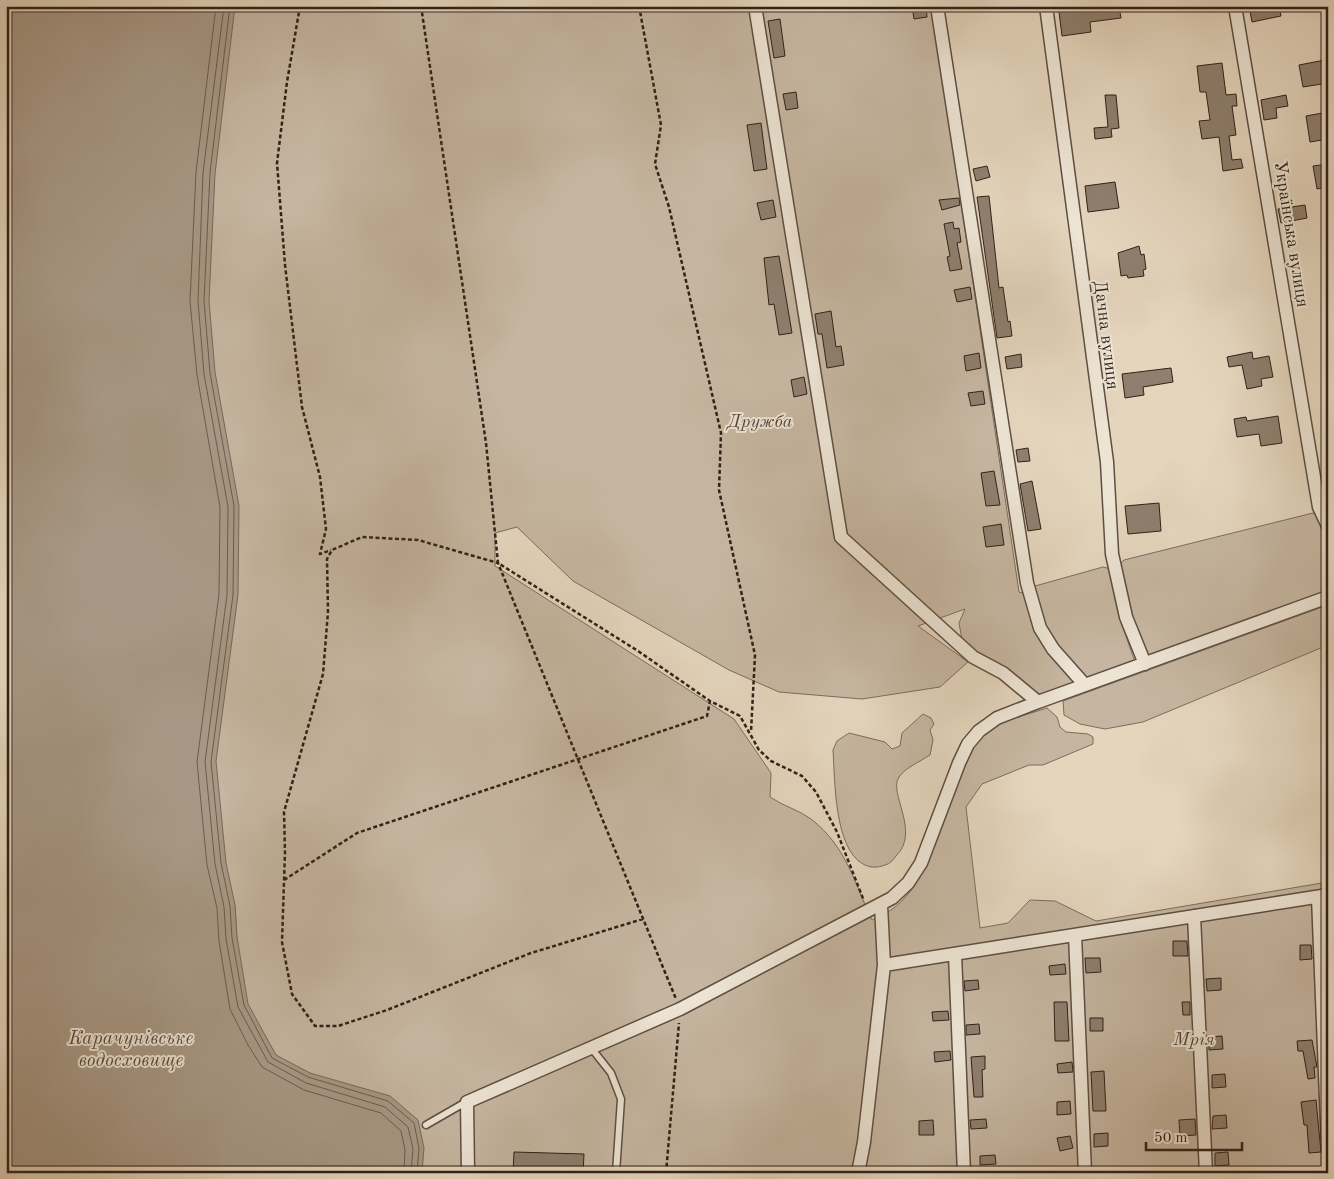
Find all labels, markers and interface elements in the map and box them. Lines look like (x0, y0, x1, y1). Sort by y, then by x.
street label: Українська вулиця (1271, 160, 1311, 309)
street label: Дачна вулиця (1090, 279, 1122, 391)
park label: Дружба (726, 413, 793, 431)
water label: Карачунівське водосховище (68, 1030, 193, 1071)
park label: Мрія (1172, 1031, 1215, 1049)
scale bar (1146, 1119, 1243, 1151)
text: 50 m (1154, 1131, 1188, 1146)

